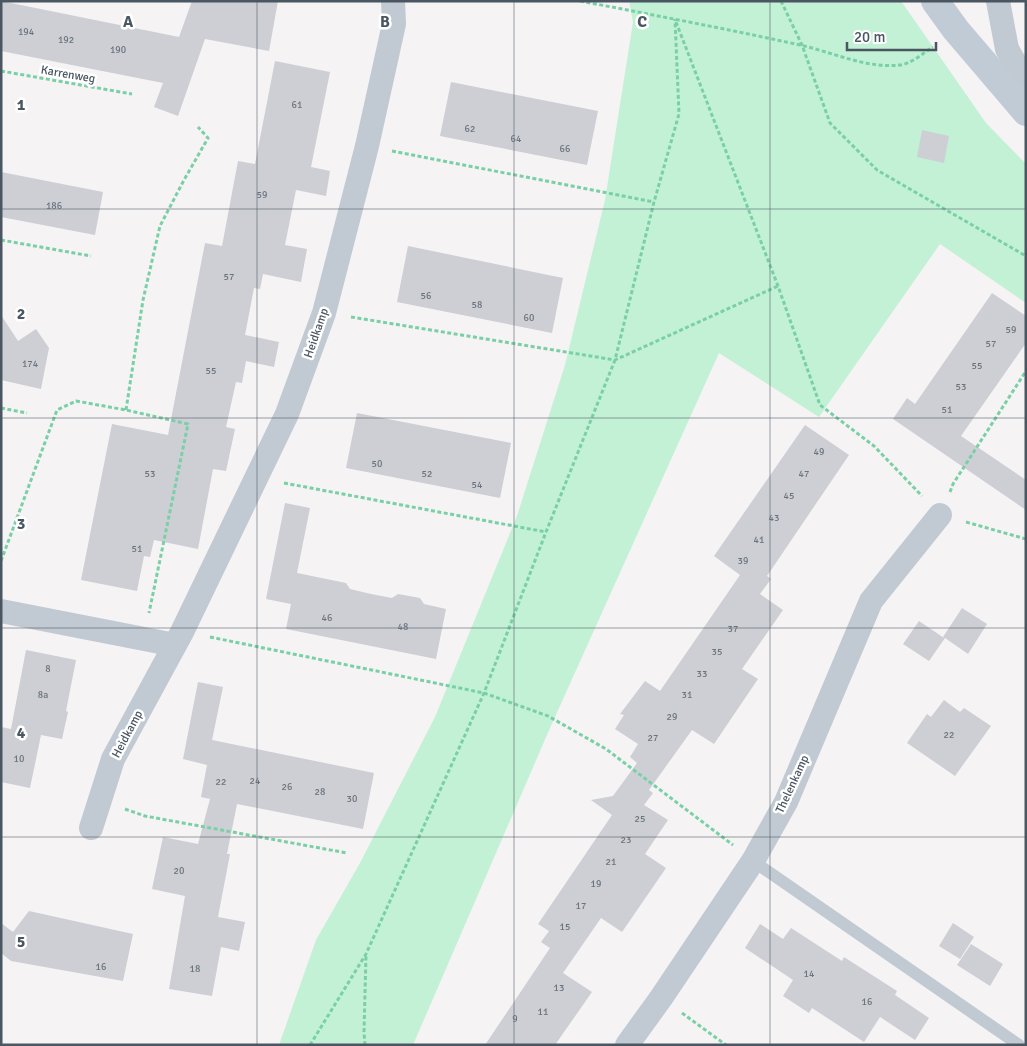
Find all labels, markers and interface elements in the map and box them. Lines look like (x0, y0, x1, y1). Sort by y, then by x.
text: A (123, 12, 134, 32)
text: B (380, 12, 390, 32)
text: C (637, 12, 647, 32)
scale bar (847, 20, 936, 52)
house number: 194 (18, 26, 35, 38)
text: 20 m (854, 28, 885, 46)
house number: 192 (58, 34, 74, 46)
house number: 190 (110, 44, 126, 56)
street label: Karrenweg (39, 62, 96, 87)
text: 1 (17, 95, 26, 115)
house number: 61 (292, 99, 302, 111)
house number: 62 (465, 123, 475, 135)
house number: 64 (511, 133, 522, 145)
house number: 66 (560, 143, 570, 155)
house number: 59 (257, 189, 267, 201)
house number: 186 (46, 200, 62, 212)
house number: 57 (224, 271, 234, 283)
house number: 56 (421, 290, 431, 302)
house number: 58 (472, 299, 482, 311)
text: 2 (17, 304, 25, 324)
street label: Heidkamp (301, 306, 332, 360)
house number: 60 (524, 312, 534, 324)
house number: 59 (1006, 324, 1016, 336)
house number: 57 (986, 338, 996, 350)
house number: 174 (22, 358, 39, 370)
house number: 55 (972, 360, 982, 372)
house number: 55 (206, 365, 216, 377)
house number: 53 (956, 381, 966, 393)
house number: 51 (942, 404, 952, 416)
house number: 49 (814, 446, 824, 458)
house number: 50 (372, 458, 382, 470)
house number: 53 (145, 468, 155, 480)
house number: 52 (422, 468, 432, 480)
house number: 47 (799, 468, 809, 480)
house number: 54 (472, 479, 483, 491)
house number: 45 (784, 490, 794, 502)
house number: 43 (769, 512, 779, 524)
text: 3 (17, 514, 25, 534)
house number: 41 (754, 534, 764, 546)
house number: 51 (132, 543, 142, 555)
house number: 39 (738, 555, 748, 567)
house number: 46 (322, 612, 332, 624)
house number: 48 (398, 621, 408, 633)
house number: 37 (728, 623, 738, 635)
house number: 35 (712, 646, 722, 658)
house number: 8 (45, 663, 51, 675)
house number: 33 (697, 668, 707, 680)
house number: 8a (38, 689, 48, 701)
house number: 31 (682, 689, 692, 701)
street label: Heidkamp (109, 708, 146, 761)
house number: 29 (667, 711, 677, 723)
text: 4 (17, 723, 26, 743)
house number: 22 (944, 729, 954, 741)
house number: 27 (648, 732, 658, 744)
house number: 10 (14, 753, 24, 765)
street label: Thelenkamp (772, 753, 812, 816)
house number: 24 (250, 775, 261, 787)
house number: 22 (216, 776, 226, 788)
house number: 26 (282, 781, 292, 793)
house number: 28 (315, 786, 325, 798)
house number: 30 (347, 793, 357, 805)
house number: 25 (635, 813, 645, 825)
house number: 23 (621, 834, 631, 846)
house number: 21 (606, 856, 616, 868)
house number: 20 (174, 865, 184, 877)
house number: 19 (591, 878, 601, 890)
house number: 17 (576, 900, 586, 912)
house number: 15 (560, 921, 570, 933)
text: 5 (17, 932, 25, 952)
house number: 16 (96, 961, 106, 973)
house number: 18 (190, 963, 200, 975)
house number: 14 (804, 968, 815, 980)
house number: 13 (554, 982, 564, 994)
house number: 16 (862, 996, 872, 1008)
house number: 11 (538, 1006, 548, 1018)
house number: 9 (512, 1013, 518, 1025)

